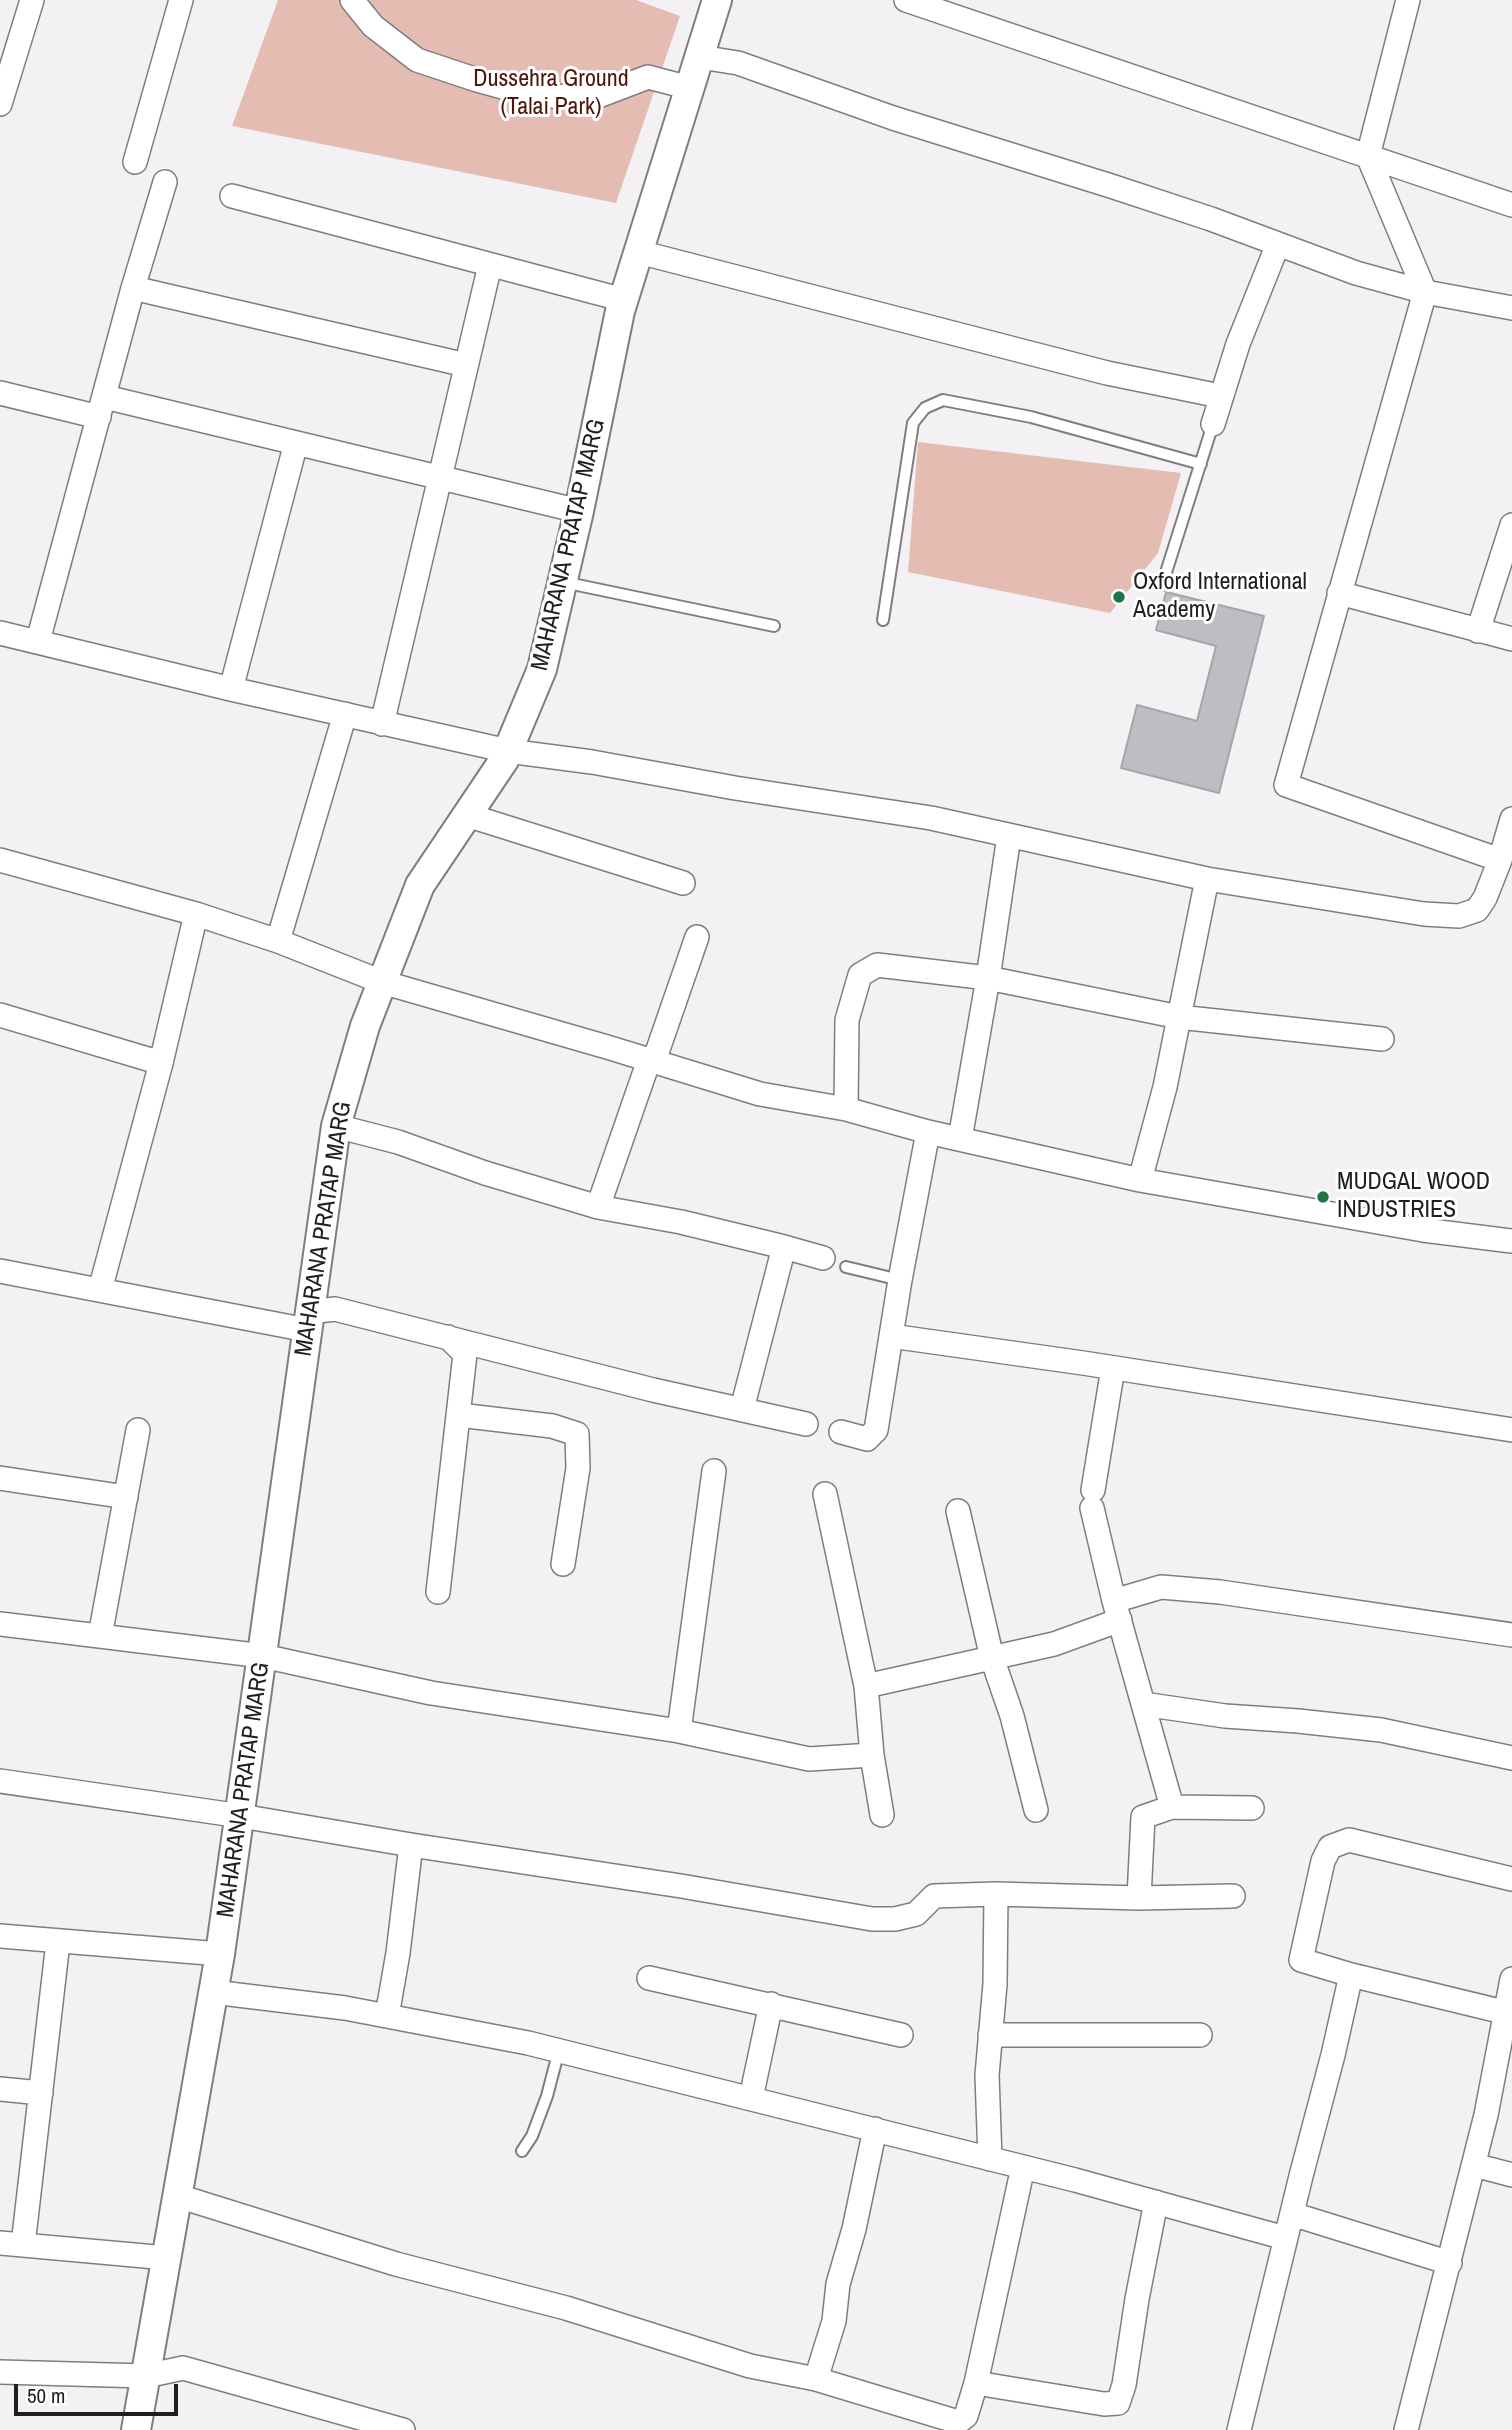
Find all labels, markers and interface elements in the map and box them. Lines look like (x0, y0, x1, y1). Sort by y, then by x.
park label: Dussehra Ground (Talai Park) (473, 66, 629, 122)
street label: MAHARANA PRATAP MARG (526, 416, 612, 674)
place label: Oxford International Academy (1133, 569, 1307, 625)
marker: Oxford International Academy (1111, 589, 1127, 605)
street label: MAHARANA PRATAP MARG (290, 1100, 358, 1358)
place label: MUDGAL WOOD INDUSTRIES (1337, 1169, 1490, 1225)
marker: MUDGAL WOOD INDUSTRIES (1315, 1189, 1331, 1205)
street label: MAHARANA PRATAP MARG (212, 1661, 276, 1919)
scale bar (18, 2370, 182, 2414)
text: 50 m (27, 2381, 65, 2410)

